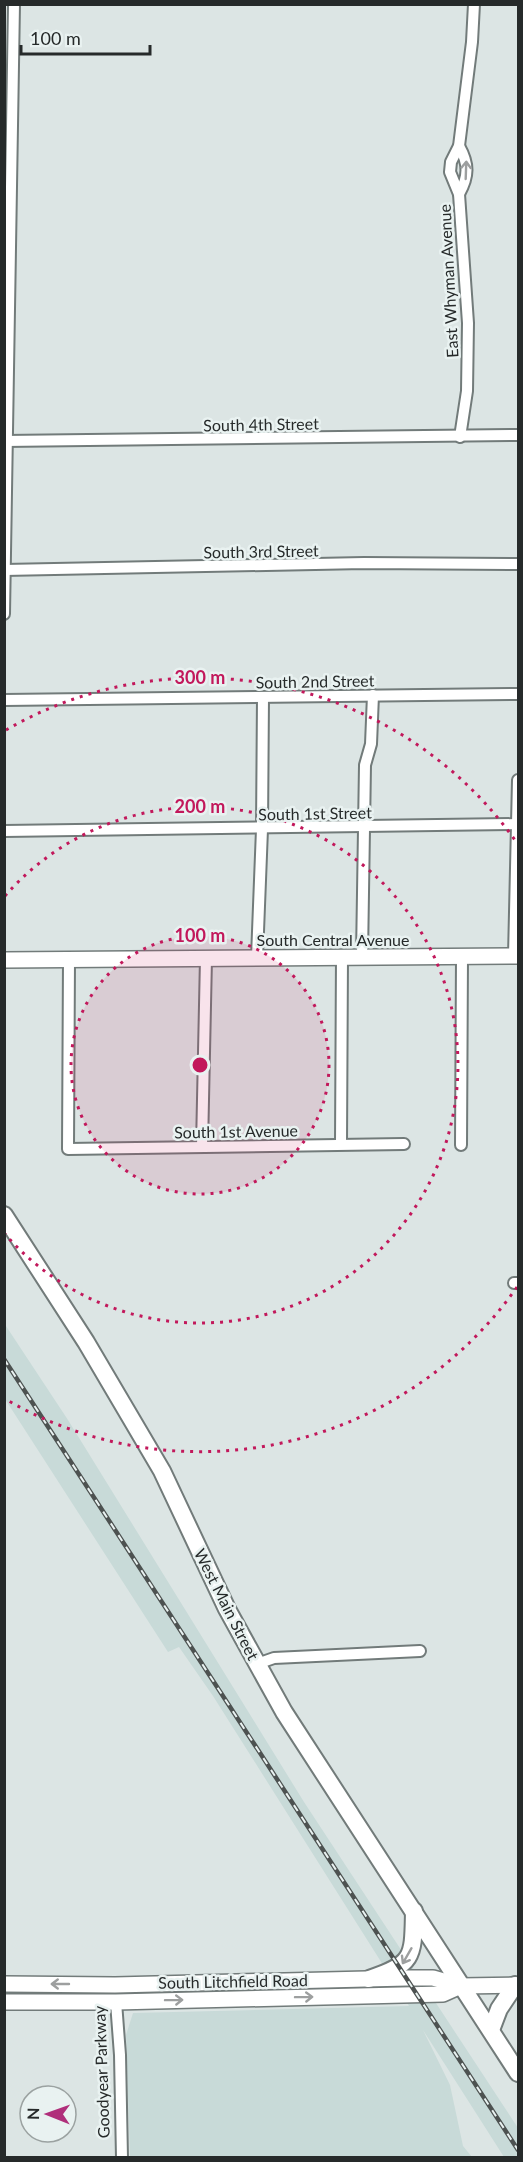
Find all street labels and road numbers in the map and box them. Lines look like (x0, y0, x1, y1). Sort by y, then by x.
street label: East Whyman Avenue (434, 204, 462, 358)
street label: South 4th Street (203, 413, 319, 435)
street label: South 3rd Street (203, 540, 319, 562)
street label: South 2nd Street (255, 670, 375, 692)
street label: South 1st Street (258, 803, 372, 823)
street label: South Central Avenue (257, 930, 409, 949)
street label: South 1st Avenue (174, 1120, 298, 1142)
street label: West Main Street (191, 1545, 263, 1663)
street label: South Litchfield Road (158, 1970, 308, 1992)
street label: Goodyear Parkway (89, 2005, 113, 2139)

